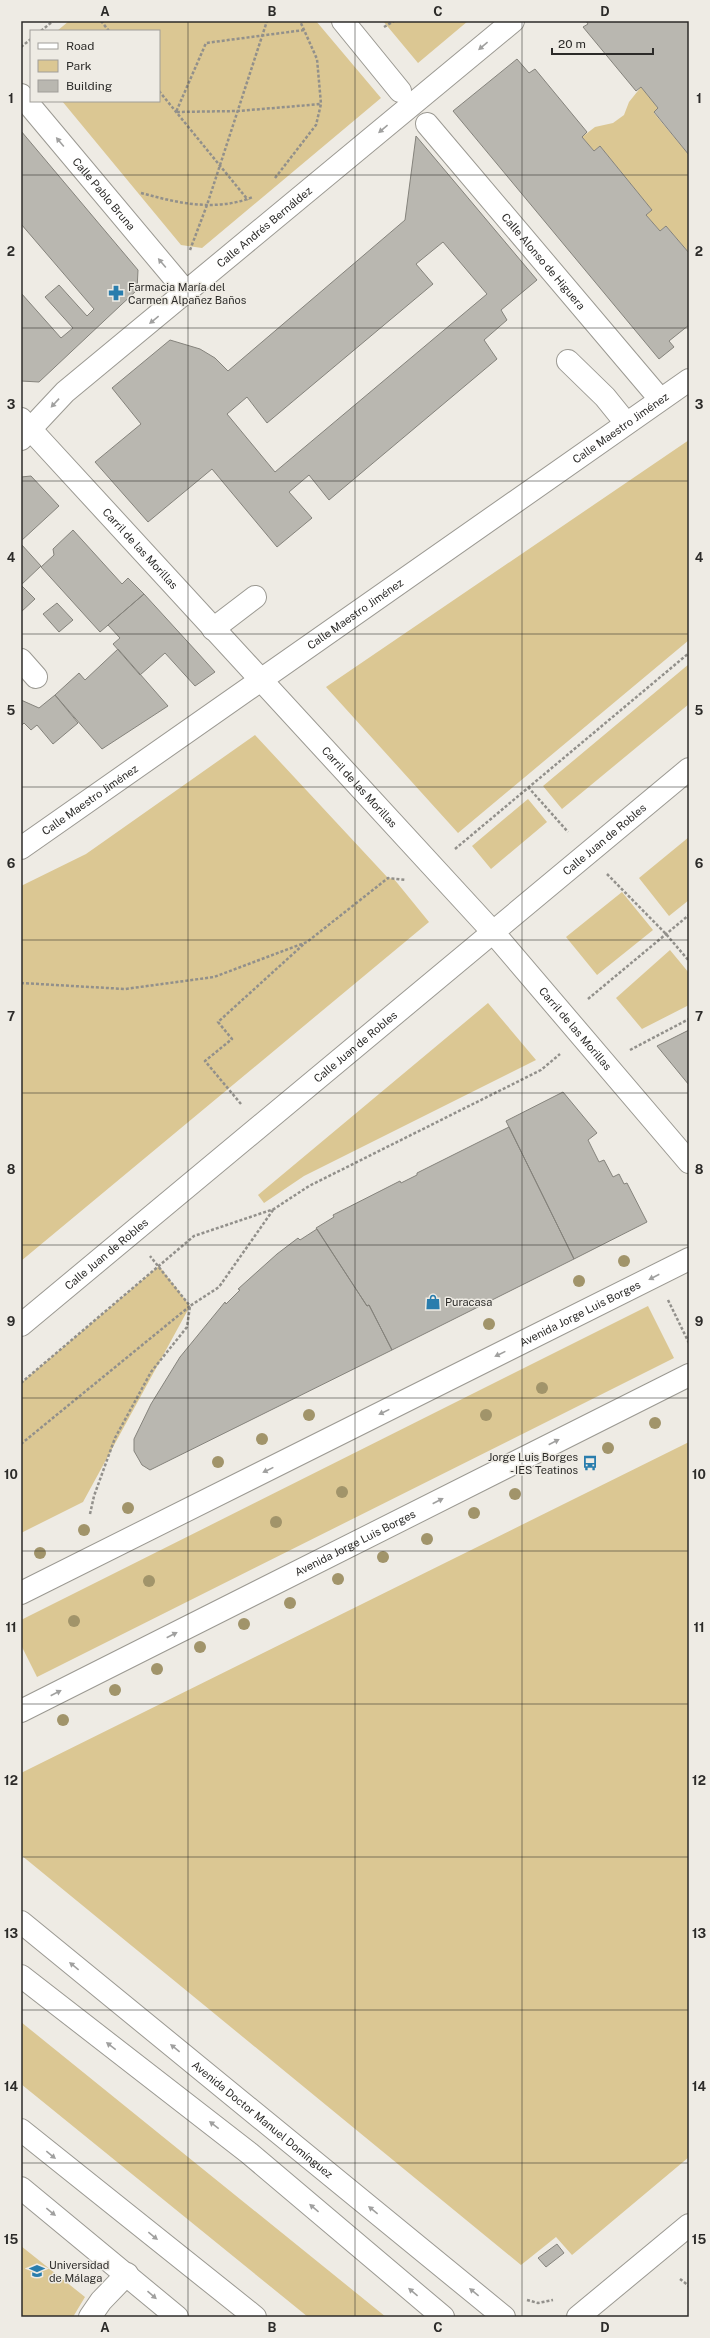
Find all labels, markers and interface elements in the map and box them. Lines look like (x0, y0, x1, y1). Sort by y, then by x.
text: A (100, 4, 110, 19)
text: B (268, 4, 277, 19)
text: C (433, 4, 443, 19)
text: D (600, 4, 610, 19)
legend (30, 30, 160, 102)
scale bar (552, 30, 653, 56)
text: 20 m (558, 37, 586, 51)
text: Road (66, 39, 94, 53)
one-way arrow (478, 41, 489, 50)
text: Park (66, 59, 92, 73)
text: Building (66, 79, 112, 93)
text: 1 (8, 91, 14, 106)
text: 1 (696, 91, 702, 106)
one-way arrow (378, 124, 389, 133)
one-way arrow (56, 137, 65, 147)
street label: Calle Pablo Bruna (70, 155, 138, 232)
street label: Calle Andrés Bernáldez (214, 184, 314, 270)
street label: Calle Alonso de Higuera (499, 211, 588, 312)
text: 2 (7, 244, 15, 259)
text: 2 (695, 244, 703, 259)
one-way arrow (157, 258, 166, 269)
place label: Farmacia María del Carmen Alpañez Baños (128, 281, 247, 306)
pharmacy icon: Farmacia María del Carmen Alpañez Baños (107, 284, 125, 302)
one-way arrow (149, 315, 160, 324)
street label: Calle Maestro Jiménez (570, 390, 671, 466)
text: 3 (7, 397, 16, 412)
text: 3 (695, 397, 704, 412)
one-way arrow (50, 398, 60, 408)
street label: Carril de las Morillas (100, 506, 180, 592)
text: 4 (7, 550, 16, 565)
text: 4 (695, 550, 704, 565)
street label: Calle Maestro Jiménez (305, 576, 405, 652)
text: 5 (7, 703, 16, 718)
text: 5 (695, 703, 704, 718)
street label: Carril de las Morillas (320, 744, 400, 830)
street label: Calle Maestro Jiménez (40, 762, 140, 837)
street label: Calle Juan de Robles (560, 801, 649, 878)
text: 6 (7, 856, 16, 871)
text: 6 (695, 856, 704, 871)
street label: Carril de las Morillas (537, 985, 614, 1073)
street label: Calle Juan de Robles (311, 1008, 400, 1085)
text: 7 (7, 1009, 15, 1024)
text: 7 (695, 1009, 703, 1024)
text: 8 (7, 1162, 16, 1177)
text: 8 (695, 1162, 704, 1177)
street label: Calle Juan de Robles (62, 1216, 151, 1292)
one-way arrow (648, 1274, 660, 1280)
street label: Avenida Jorge Luis Borges (518, 1278, 643, 1349)
shop icon: Puracasa (424, 1293, 442, 1311)
place label: Puracasa (445, 1296, 492, 1308)
text: 9 (7, 1314, 15, 1329)
text: 9 (695, 1314, 703, 1329)
one-way arrow (495, 1351, 506, 1357)
one-way arrow (378, 1409, 390, 1415)
one-way arrow (549, 1439, 560, 1445)
place label: Jorge Luis Borges - IES Teatinos (488, 1451, 578, 1476)
bus stop icon: Jorge Luis Borges - IES Teatinos (581, 1454, 599, 1472)
text: 10 (4, 1467, 18, 1482)
one-way arrow (262, 1467, 273, 1473)
text: 10 (692, 1467, 706, 1482)
one-way arrow (432, 1498, 444, 1504)
street label: Avenida Jorge Luis Borges (293, 1507, 418, 1578)
text: 11 (5, 1620, 17, 1635)
text: 11 (693, 1620, 705, 1635)
one-way arrow (166, 1631, 178, 1638)
one-way arrow (50, 1690, 62, 1696)
text: 12 (4, 1773, 18, 1788)
text: 12 (692, 1773, 706, 1788)
text: 13 (4, 1926, 18, 1941)
text: 13 (692, 1926, 706, 1941)
one-way arrow (69, 1962, 80, 1970)
one-way arrow (105, 2041, 116, 2050)
one-way arrow (170, 2044, 180, 2053)
street label: Avenida Doctor Manuel Domínguez (190, 2059, 335, 2181)
text: 14 (4, 2079, 19, 2094)
text: 14 (692, 2079, 707, 2094)
one-way arrow (208, 2121, 219, 2130)
one-way arrow (46, 2150, 57, 2159)
one-way arrow (309, 2203, 319, 2212)
one-way arrow (368, 2206, 379, 2215)
one-way arrow (46, 2208, 57, 2217)
one-way arrow (148, 2231, 159, 2240)
text: 15 (4, 2232, 18, 2247)
text: 15 (692, 2232, 706, 2247)
place label: Universidad de Málaga (49, 2259, 109, 2284)
school or university icon: Universidad de Málaga (28, 2262, 46, 2280)
one-way arrow (408, 2287, 419, 2296)
one-way arrow (469, 2288, 479, 2297)
one-way arrow (146, 2290, 157, 2299)
text: A (100, 2320, 110, 2335)
text: B (268, 2320, 277, 2335)
text: C (433, 2320, 443, 2335)
text: D (600, 2320, 610, 2335)

